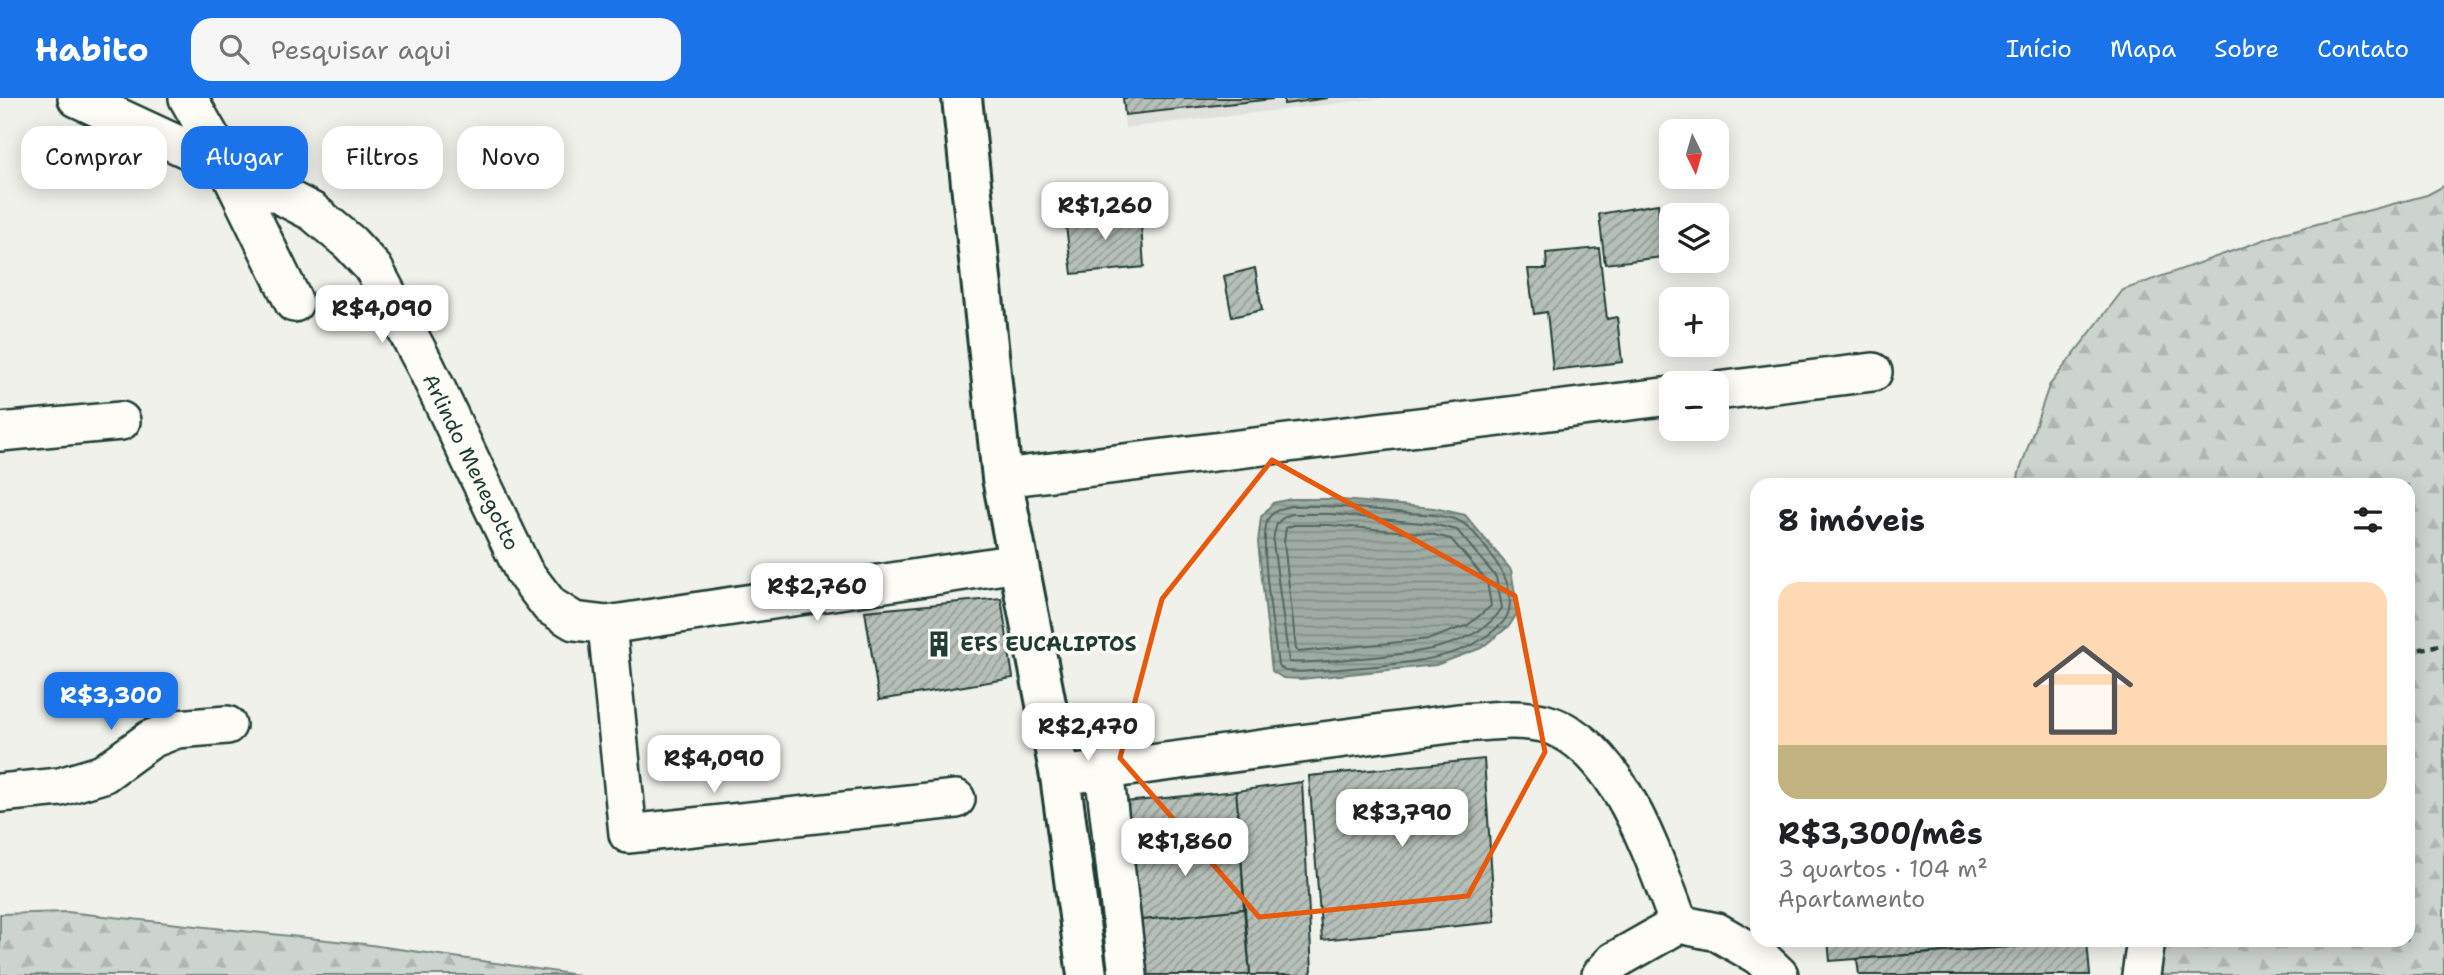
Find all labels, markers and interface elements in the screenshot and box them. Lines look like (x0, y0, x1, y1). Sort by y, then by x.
search box (191, 18, 681, 81)
text: Habito (35, 27, 149, 72)
icon: search (215, 30, 253, 68)
text: Pesquisar aqui (271, 32, 451, 67)
text: Início (2006, 33, 2072, 65)
text: Mapa (2110, 33, 2176, 65)
text: Sobre (2214, 33, 2279, 65)
text: Contato (2317, 33, 2409, 65)
north arrow (1659, 119, 1729, 189)
map controls (1659, 119, 1729, 441)
chip: Comprar (21, 126, 167, 189)
chip: Alugar (181, 126, 308, 189)
chip: Filtros (322, 126, 443, 189)
chip: Novo (457, 126, 564, 189)
pin: R$1,260 (1040, 183, 1170, 242)
text: R$1,260 (1057, 190, 1153, 220)
button: layers (1659, 203, 1729, 273)
pin: R$4,090 (317, 286, 447, 345)
button: + (1659, 287, 1729, 357)
text: R$4,090 (331, 293, 433, 323)
street label: Arlindo Menegotto (416, 369, 526, 555)
button: − (1659, 371, 1729, 441)
text: 8 imóveis (1778, 500, 1925, 541)
icon: filters (2349, 501, 2387, 539)
pin: R$2,760 (752, 564, 882, 623)
text: R$2,760 (767, 571, 867, 601)
icon: home (2020, 627, 2146, 753)
building icon: EFS EUCALIPTOS (924, 629, 954, 659)
place label: EFS EUCALIPTOS (960, 630, 1137, 658)
pin: R$3,300 (46, 672, 176, 732)
text: R$3,300 (60, 680, 162, 710)
pin: R$2,470 (1023, 704, 1153, 763)
text: R$2,470 (1038, 711, 1138, 741)
pin: R$4,090 (649, 736, 779, 795)
text: R$4,090 (663, 743, 765, 773)
pin: R$3,790 (1337, 790, 1467, 849)
text: R$3,790 (1352, 797, 1452, 827)
text: R$3,300/mês (1778, 813, 1983, 854)
pin: R$1,860 (1120, 818, 1250, 878)
text: R$1,860 (1137, 826, 1233, 856)
text: 3 quartos · 104 m² (1778, 854, 1988, 884)
text: Apartamento (1778, 884, 1925, 914)

